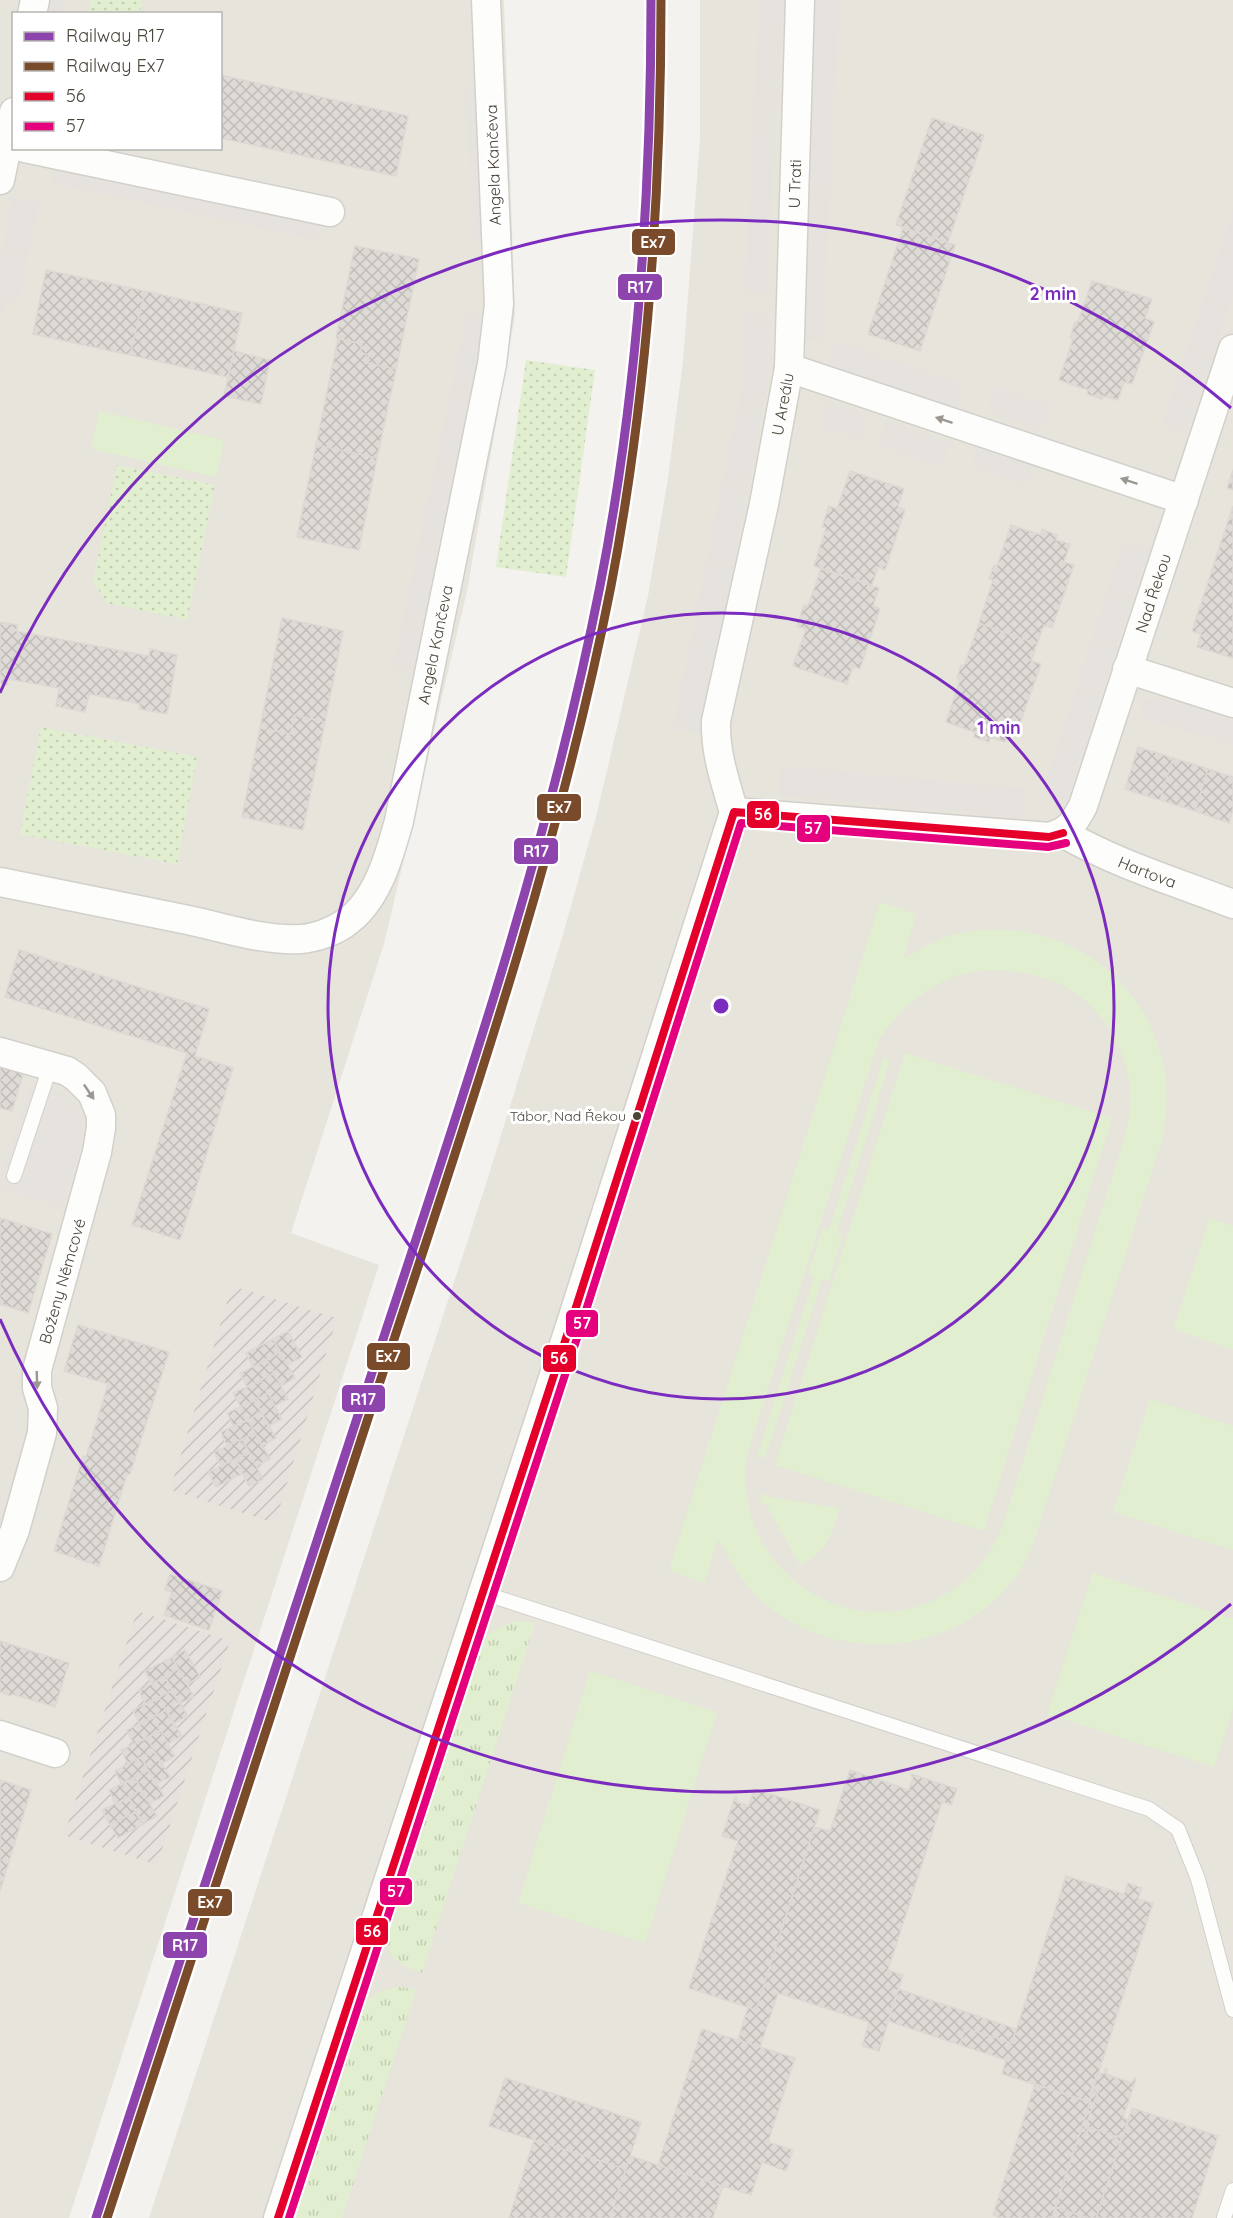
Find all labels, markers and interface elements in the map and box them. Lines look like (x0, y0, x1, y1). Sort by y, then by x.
legend (12, 12, 222, 150)
text: Railway R17 (66, 24, 164, 47)
text: Railway Ex7 (66, 54, 165, 77)
text: 56 (66, 84, 86, 107)
street label: Angela Kančeva (481, 104, 505, 226)
text: 57 (66, 114, 85, 137)
street label: U Trati (784, 159, 805, 209)
line badge: Ex7 (631, 228, 676, 256)
text: Ex7 (640, 232, 666, 252)
line badge: R17 (617, 273, 663, 301)
text: R17 (627, 277, 653, 297)
text: 2 min (1030, 282, 1076, 305)
street label: U Areálu (767, 371, 798, 437)
one-way arrow (935, 415, 953, 424)
one-way arrow (1120, 476, 1138, 486)
street label: Nad Řekou (1131, 551, 1175, 635)
street label: Angela Kančeva (413, 583, 457, 706)
text: 1 min (977, 716, 1021, 739)
line badge: Ex7 (536, 793, 582, 822)
text: Ex7 (546, 797, 572, 817)
line badge: 56 (746, 800, 780, 829)
text: 56 (754, 804, 772, 824)
line badge: 57 (796, 814, 831, 843)
text: 57 (804, 818, 822, 838)
line badge: R17 (513, 837, 559, 865)
text: R17 (523, 841, 549, 861)
street label: Hartova (1115, 852, 1179, 892)
centre of rings (711, 996, 731, 1016)
one-way arrow (83, 1083, 95, 1099)
place label: Tábor, Nad Řekou (510, 1107, 626, 1125)
marker: Tábor, Nad Řekou (631, 1110, 643, 1122)
street label: Boženy Němcové (34, 1216, 90, 1346)
line badge: 57 (565, 1309, 599, 1338)
text: 57 (573, 1313, 591, 1333)
line badge: Ex7 (366, 1342, 411, 1371)
line badge: 56 (542, 1344, 577, 1373)
text: Ex7 (375, 1346, 401, 1366)
text: 56 (550, 1348, 568, 1368)
one-way arrow (33, 1371, 42, 1390)
line badge: R17 (341, 1384, 386, 1413)
text: R17 (350, 1389, 376, 1409)
line badge: 57 (379, 1877, 413, 1906)
text: 57 (387, 1881, 405, 1901)
line badge: Ex7 (187, 1888, 233, 1917)
text: Ex7 (197, 1892, 223, 1912)
line badge: 56 (355, 1917, 389, 1946)
text: 56 (363, 1921, 381, 1941)
line badge: R17 (162, 1931, 208, 1959)
text: R17 (172, 1935, 198, 1955)

